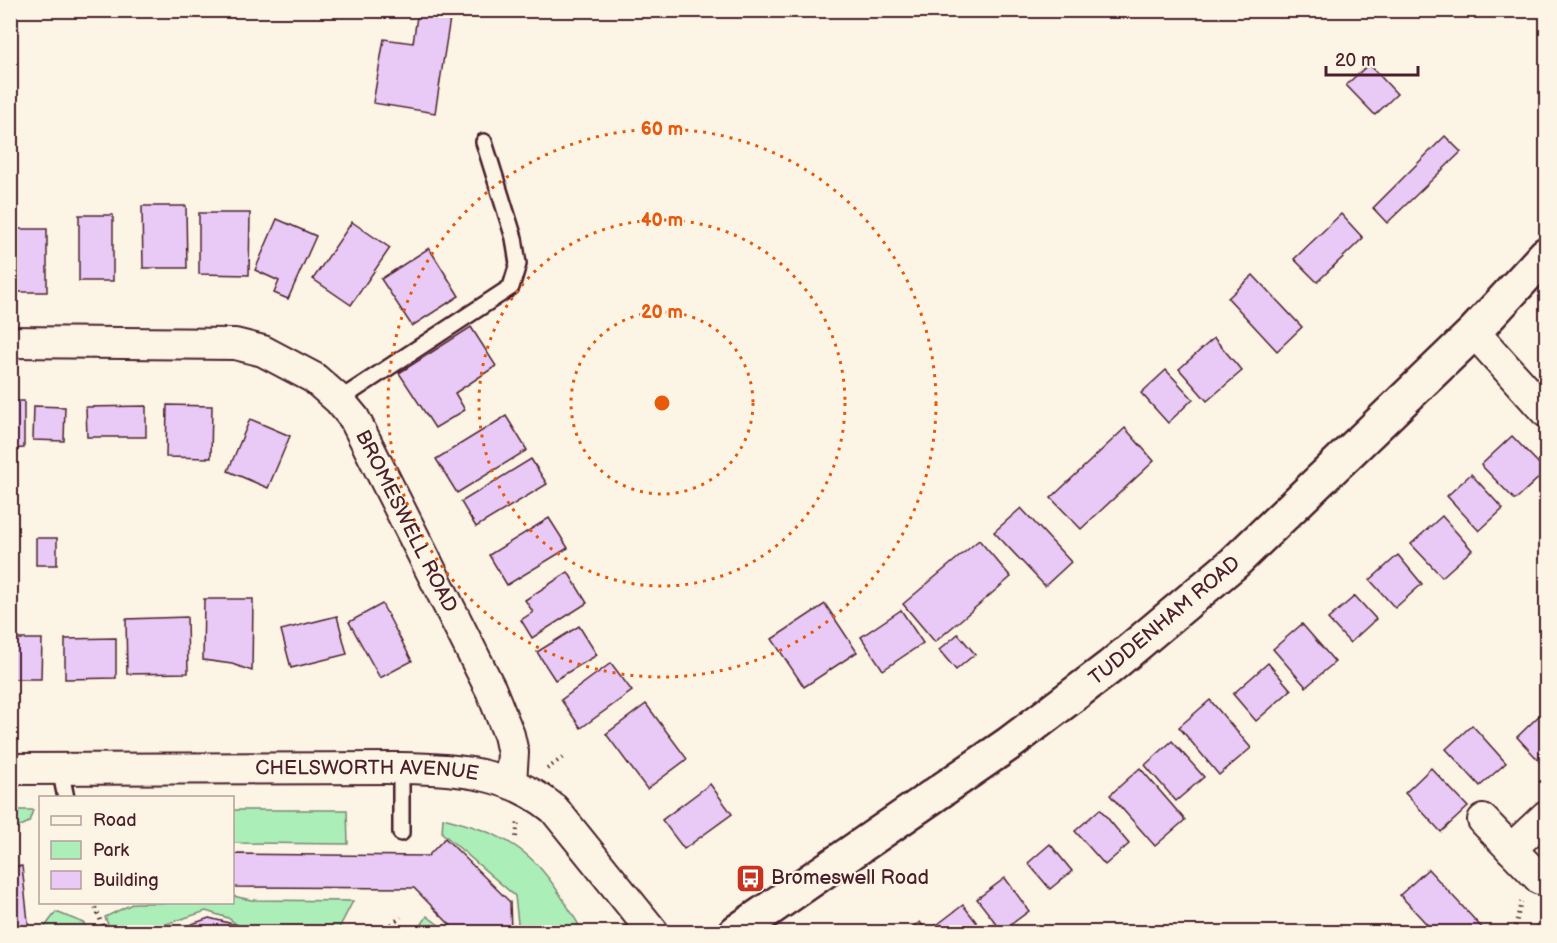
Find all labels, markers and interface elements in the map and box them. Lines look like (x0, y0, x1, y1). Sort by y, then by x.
scale bar (1326, 39, 1418, 77)
text: 20 m (1335, 50, 1376, 71)
text: 60 m (641, 119, 683, 140)
text: 40 m (641, 210, 683, 231)
text: 20 m (641, 302, 683, 323)
centre of rings (652, 393, 672, 413)
street label: BROMESWELL ROAD (350, 426, 462, 617)
street label: TUDDENHAM ROAD (1084, 551, 1245, 691)
street label: CHELSWORTH AVENUE (255, 756, 481, 786)
legend (39, 796, 234, 904)
text: Road (93, 810, 137, 831)
text: Park (93, 840, 129, 861)
bus stop icon: Bromeswell Road (734, 862, 766, 894)
place label: Bromeswell Road (771, 866, 929, 890)
text: Building (93, 870, 159, 891)

